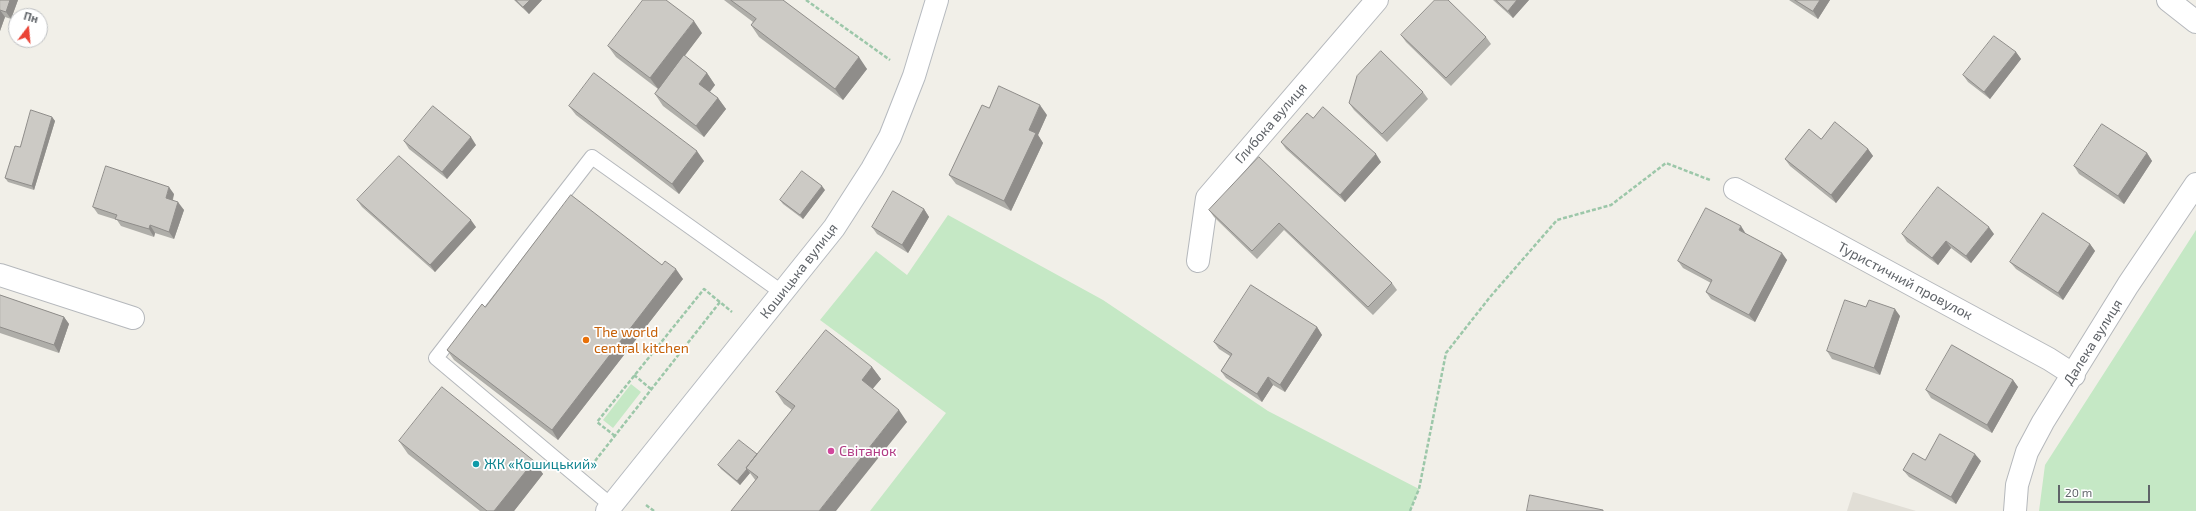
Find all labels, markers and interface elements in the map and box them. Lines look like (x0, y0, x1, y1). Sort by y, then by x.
north arrow (8, 8, 48, 48)
text: Пн (22, 9, 40, 25)
street label: Глибока вулиця (1231, 79, 1311, 167)
street label: Кошицька вулиця (757, 220, 841, 322)
street label: Туристичний провулок (1835, 238, 1975, 324)
street label: Далека вулиця (2060, 296, 2126, 388)
place label: The world central kitchen (594, 324, 689, 356)
marker: The world central kitchen (581, 335, 591, 345)
place label: Світанок (839, 443, 896, 459)
marker: Світанок (826, 446, 836, 456)
place label: ЖК «Кошицький» (484, 456, 597, 472)
marker: ЖК «Кошицький» (471, 459, 481, 469)
scale bar (2060, 477, 2152, 503)
text: 20 m (2065, 485, 2092, 499)

